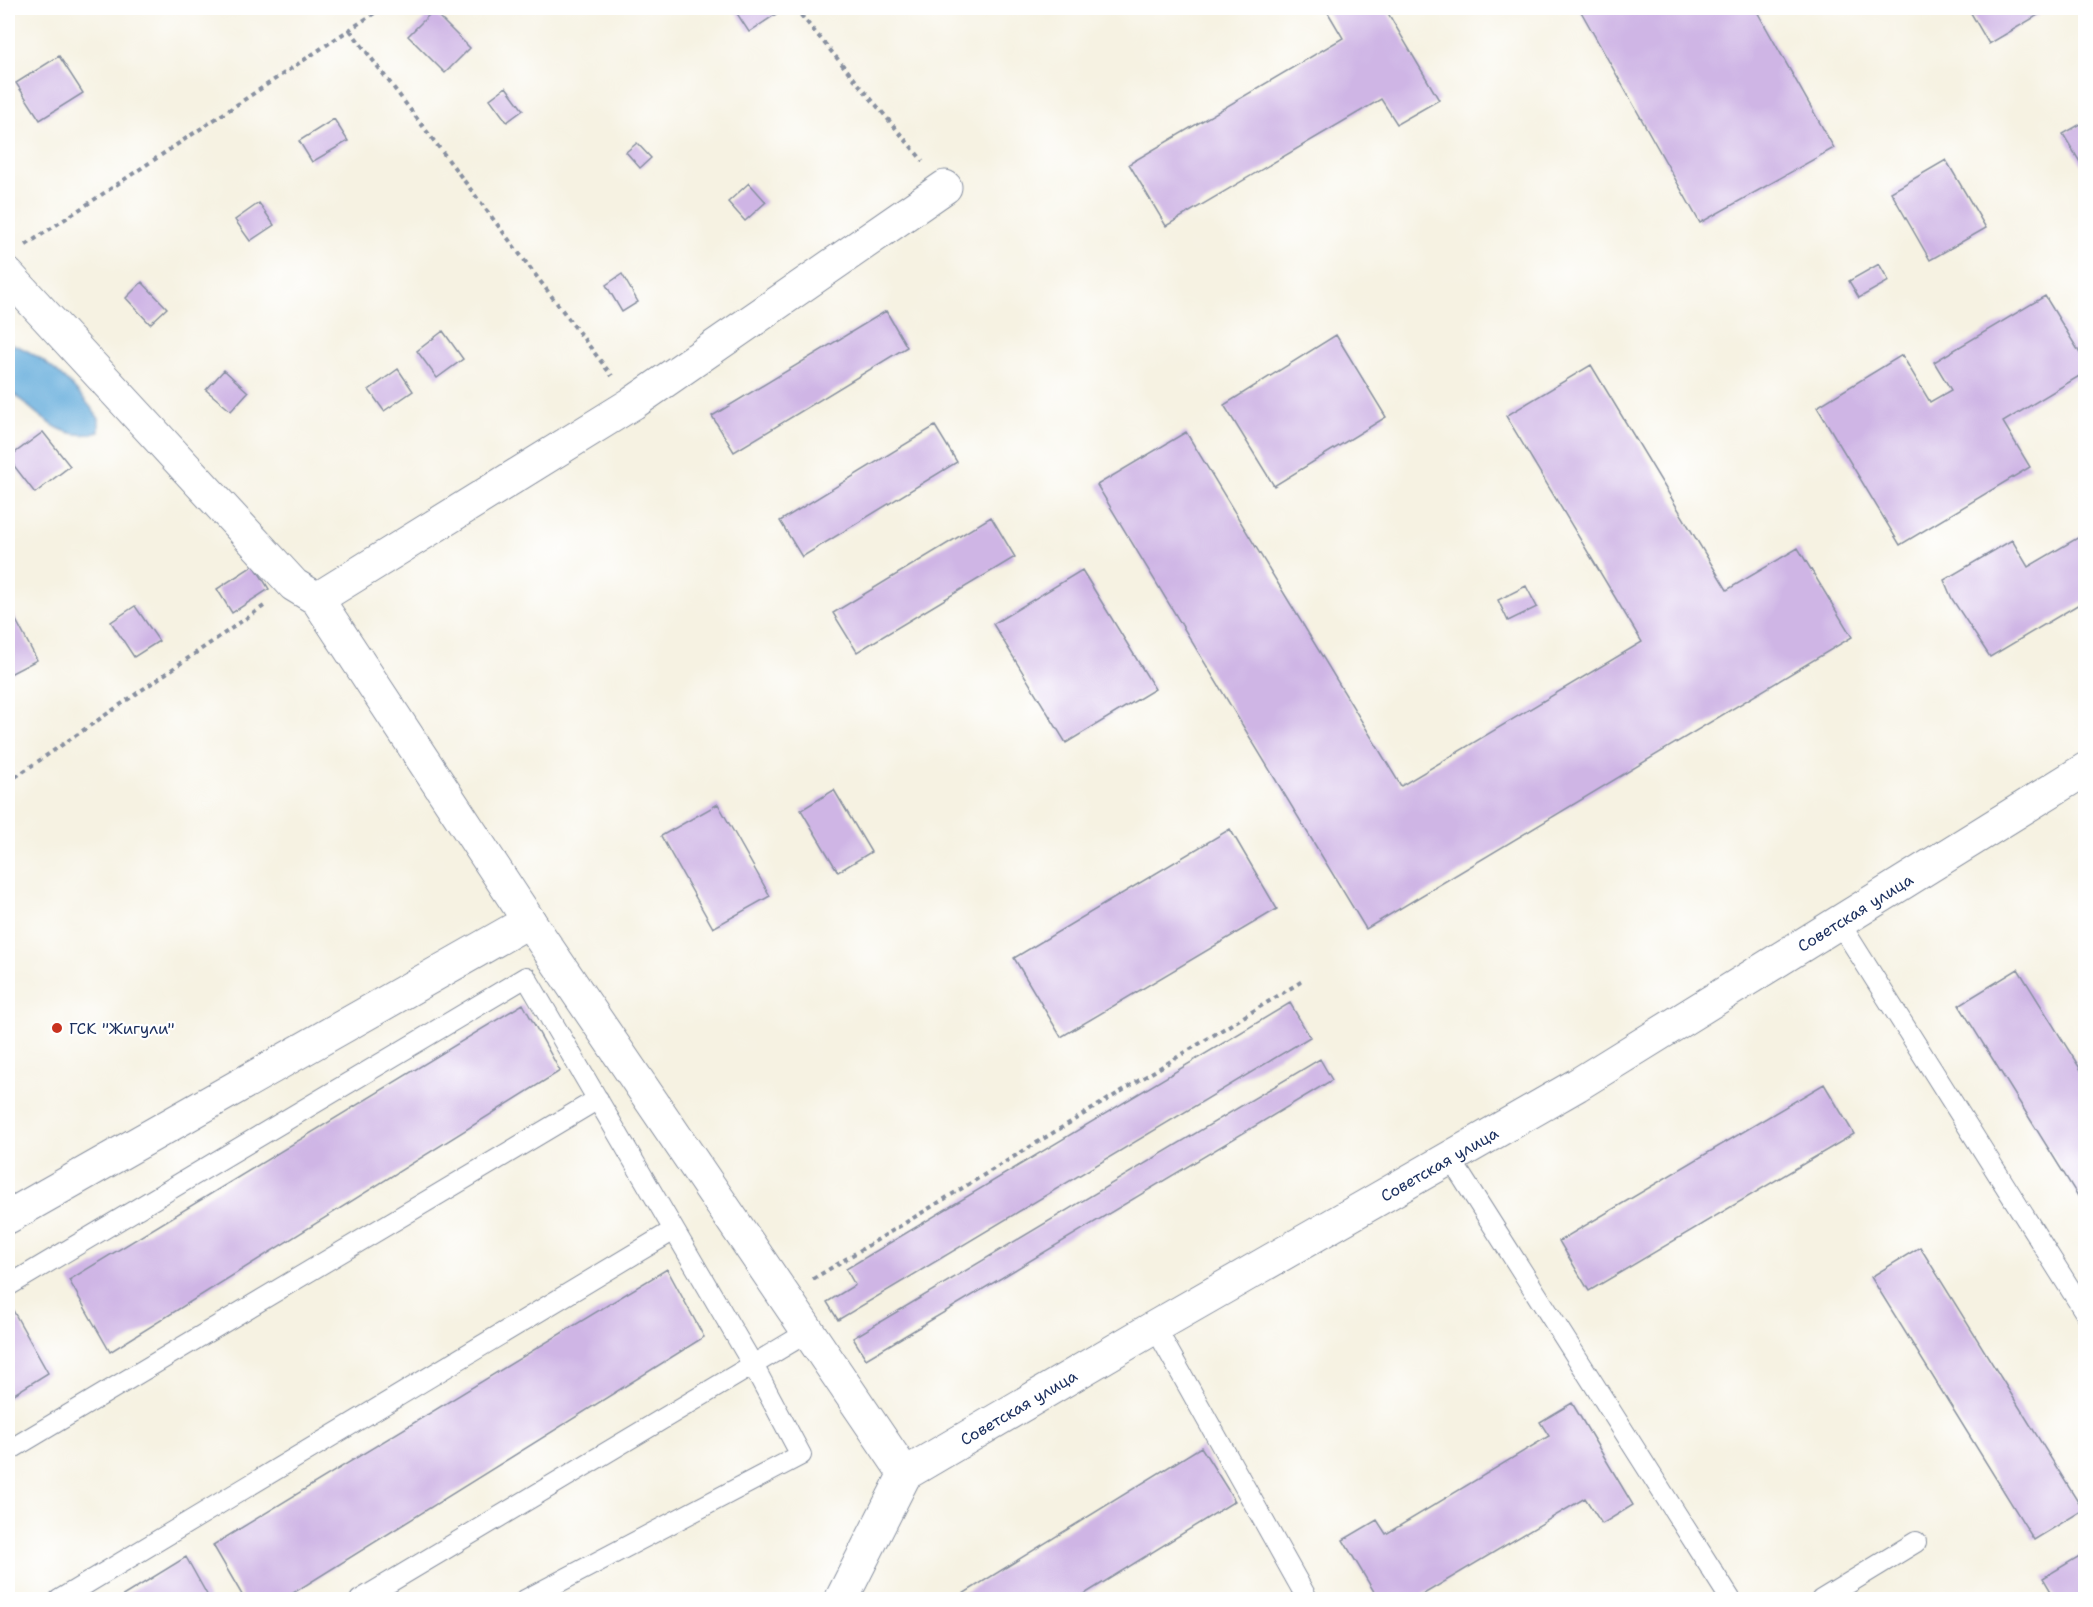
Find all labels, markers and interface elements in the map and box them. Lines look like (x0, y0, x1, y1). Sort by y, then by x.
street label: Советская улица (1793, 869, 1917, 957)
place label: ГСК "Жигули" (69, 1018, 175, 1039)
marker: ГСК "Жигули" (50, 1021, 64, 1035)
street label: Советская улица (1377, 1122, 1502, 1206)
street label: Советская улица (956, 1365, 1081, 1450)

